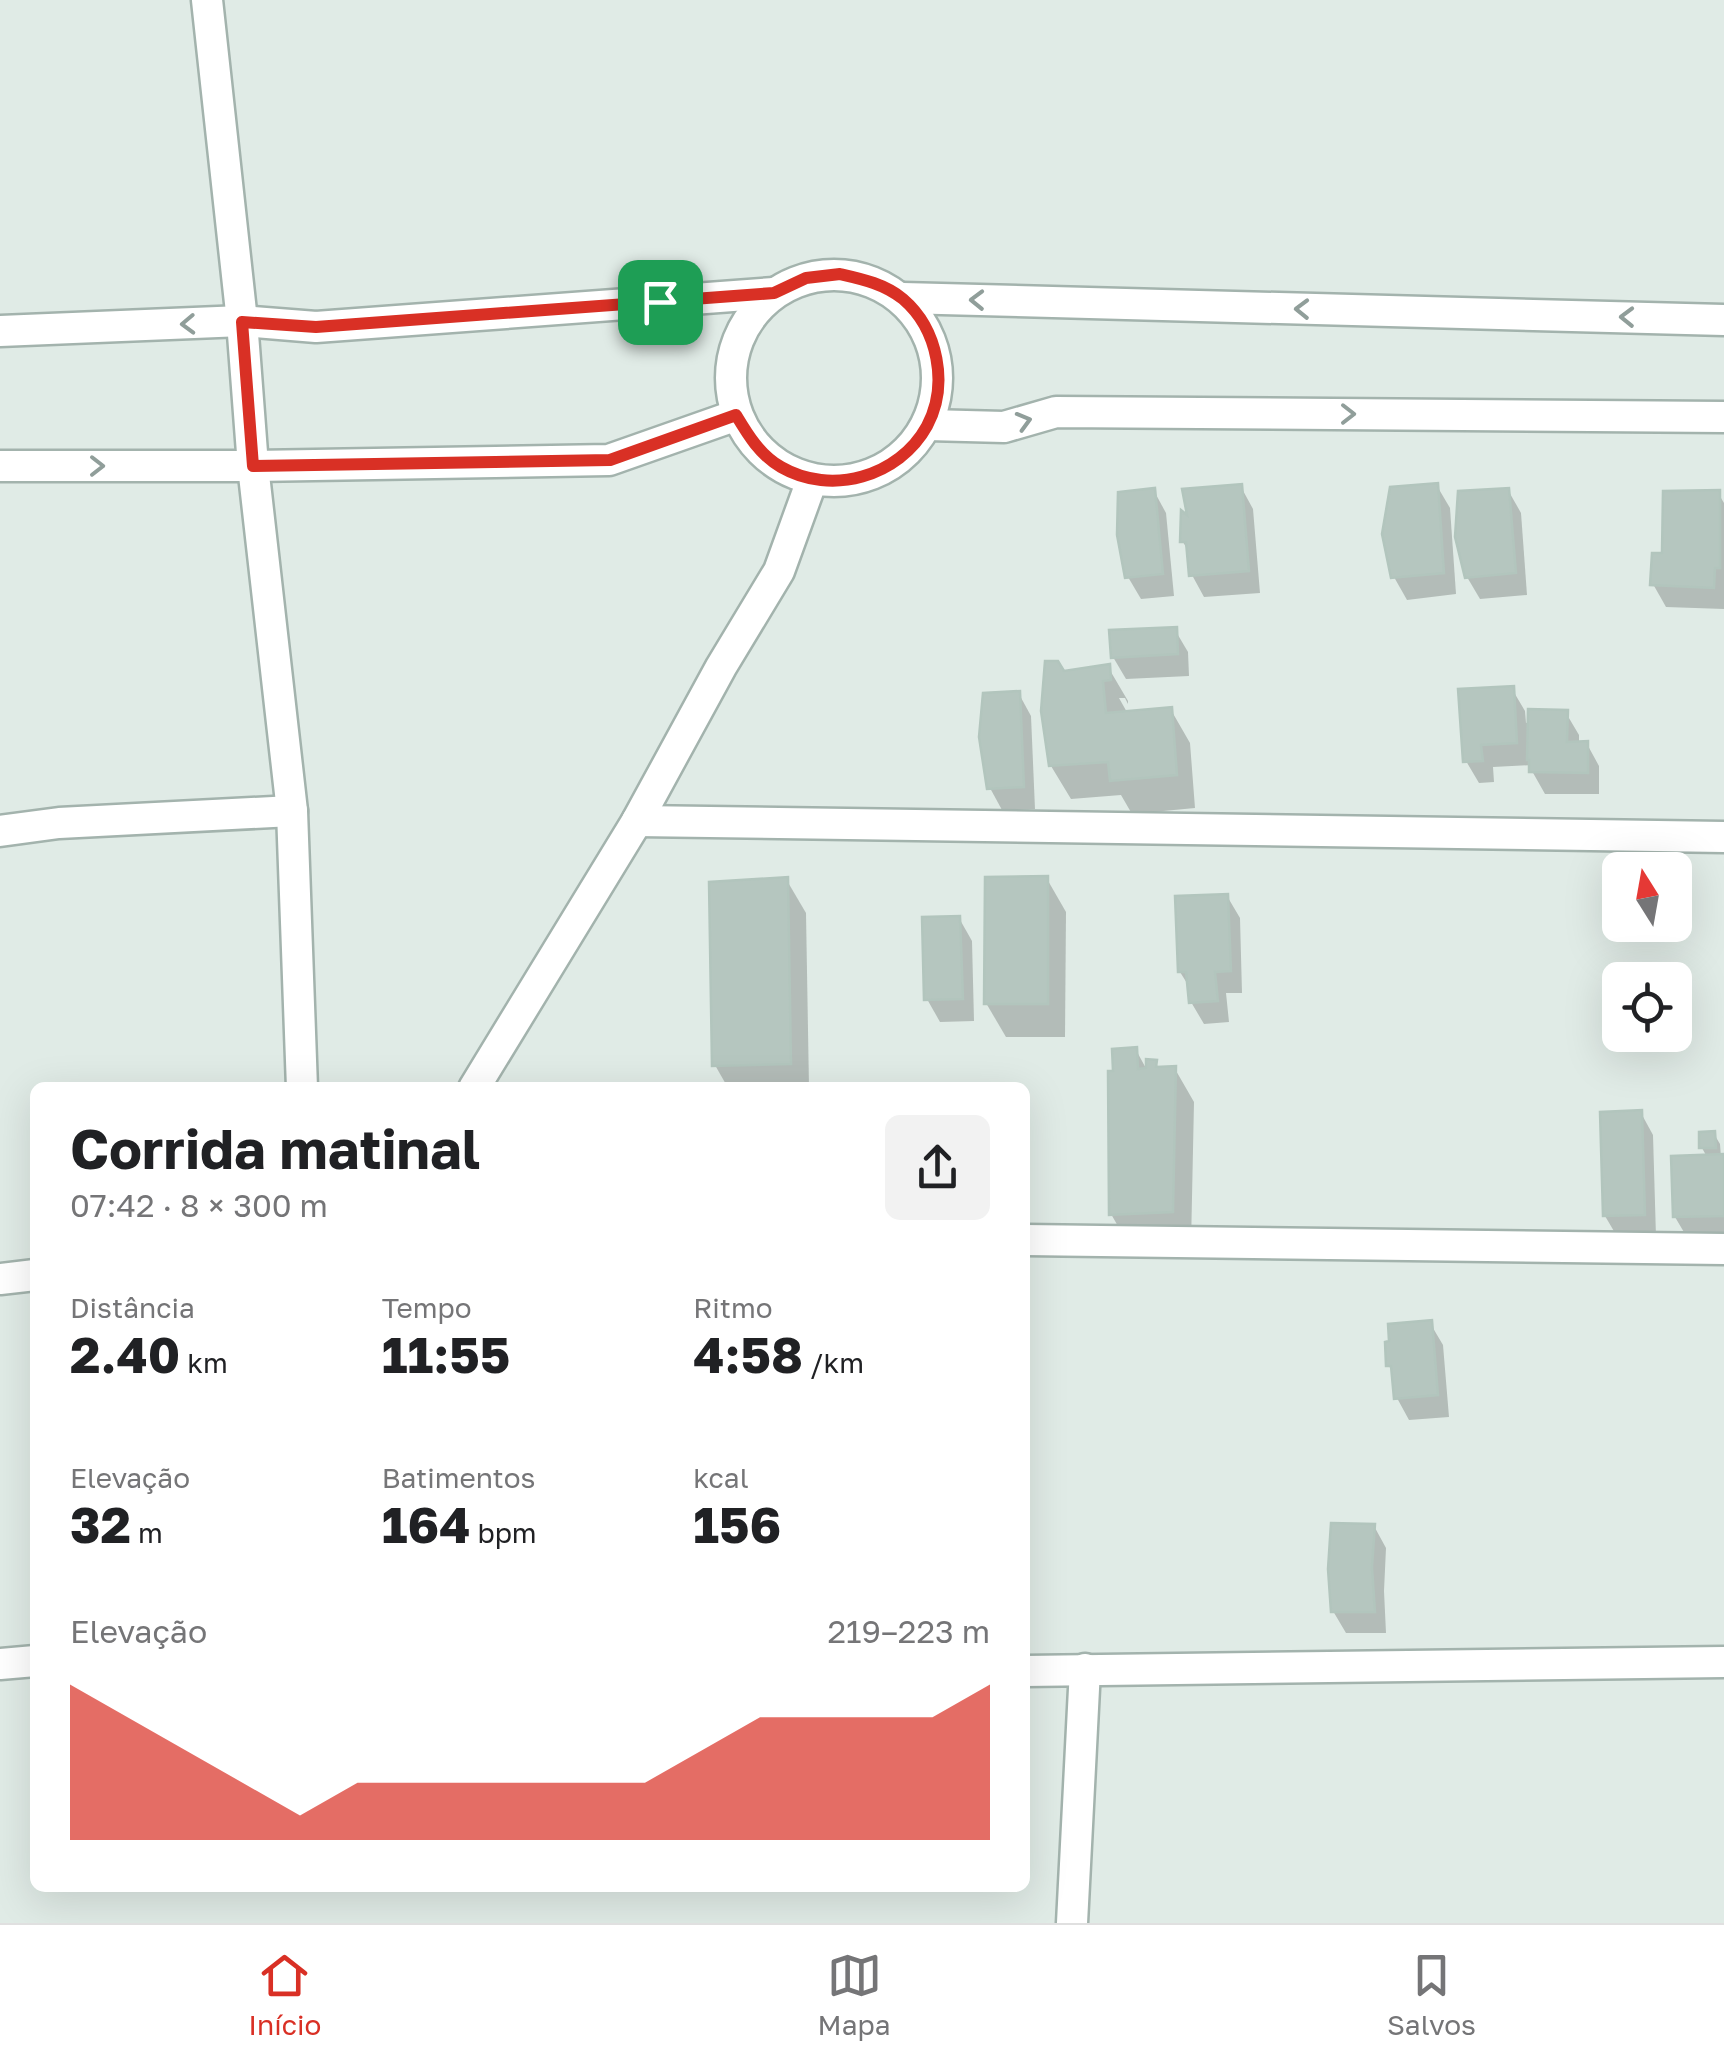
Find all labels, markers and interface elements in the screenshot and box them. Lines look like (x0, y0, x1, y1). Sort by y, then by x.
pin (618, 260, 703, 345)
icon: arrive (633, 275, 688, 330)
one-way arrow (968, 290, 984, 311)
one-way arrow (1293, 298, 1309, 319)
one-way arrow (1618, 307, 1634, 328)
one-way arrow (179, 313, 195, 334)
one-way arrow (1340, 403, 1356, 425)
one-way arrow (1015, 412, 1032, 433)
one-way arrow (90, 455, 106, 477)
north arrow (1602, 852, 1692, 942)
map controls (1602, 852, 1692, 1052)
button: locate (1602, 962, 1692, 1052)
text: Corrida matinal (70, 1115, 480, 1181)
button: share (885, 1115, 990, 1220)
text: 07:42 · 8 × 300 m (70, 1186, 328, 1224)
text: Distância (70, 1291, 195, 1324)
text: Tempo (382, 1291, 472, 1324)
text: Ritmo (693, 1291, 773, 1324)
text: 2.40 (70, 1324, 180, 1384)
text: 11:55 (382, 1324, 510, 1384)
text: 4:58 (693, 1324, 803, 1384)
text: km (180, 1346, 228, 1379)
text: /km (803, 1346, 864, 1379)
text: Elevação (70, 1461, 190, 1494)
text: Batimentos (382, 1461, 535, 1494)
text: kcal (693, 1461, 749, 1494)
text: 32 (70, 1494, 131, 1554)
text: 164 (382, 1494, 470, 1554)
text: 156 (693, 1494, 781, 1554)
text: m (131, 1516, 163, 1549)
text: bpm (470, 1516, 537, 1549)
text: Elevação (70, 1612, 207, 1650)
text: 219–223 m (827, 1612, 990, 1650)
tab: Início (248, 1948, 321, 2041)
tab: Mapa (818, 1948, 891, 2041)
tab: Salvos (1387, 1948, 1476, 2041)

